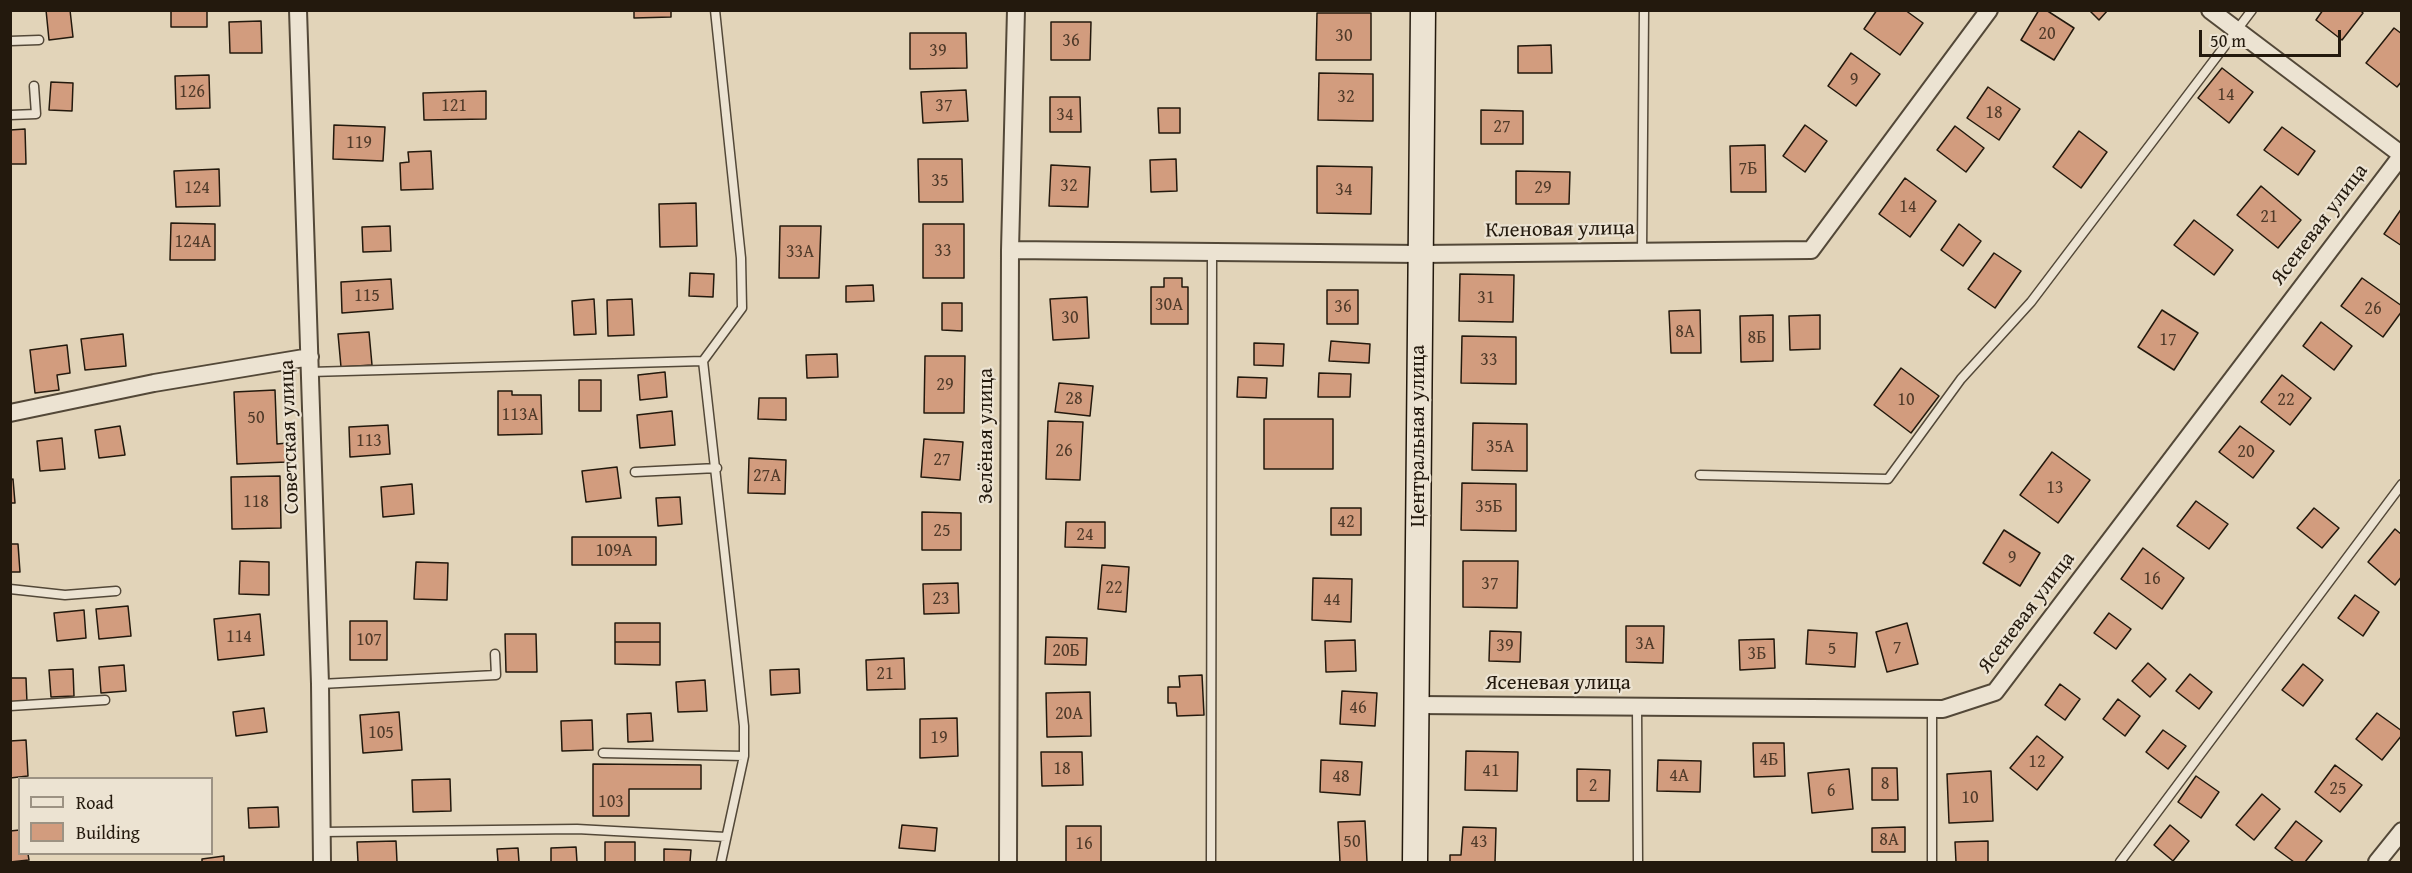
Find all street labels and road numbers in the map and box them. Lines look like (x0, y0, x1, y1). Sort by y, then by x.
street label: Ясеневая улица (2266, 159, 2374, 291)
street label: Кленовая улица (1485, 216, 1635, 244)
street label: Центральная улица (1406, 345, 1432, 527)
street label: Советская улица (275, 359, 305, 515)
street label: Зелёная улица (974, 368, 1000, 504)
street label: Ясеневая улица (1973, 547, 2081, 679)
street label: Ясеневая улица (1485, 671, 1631, 697)

